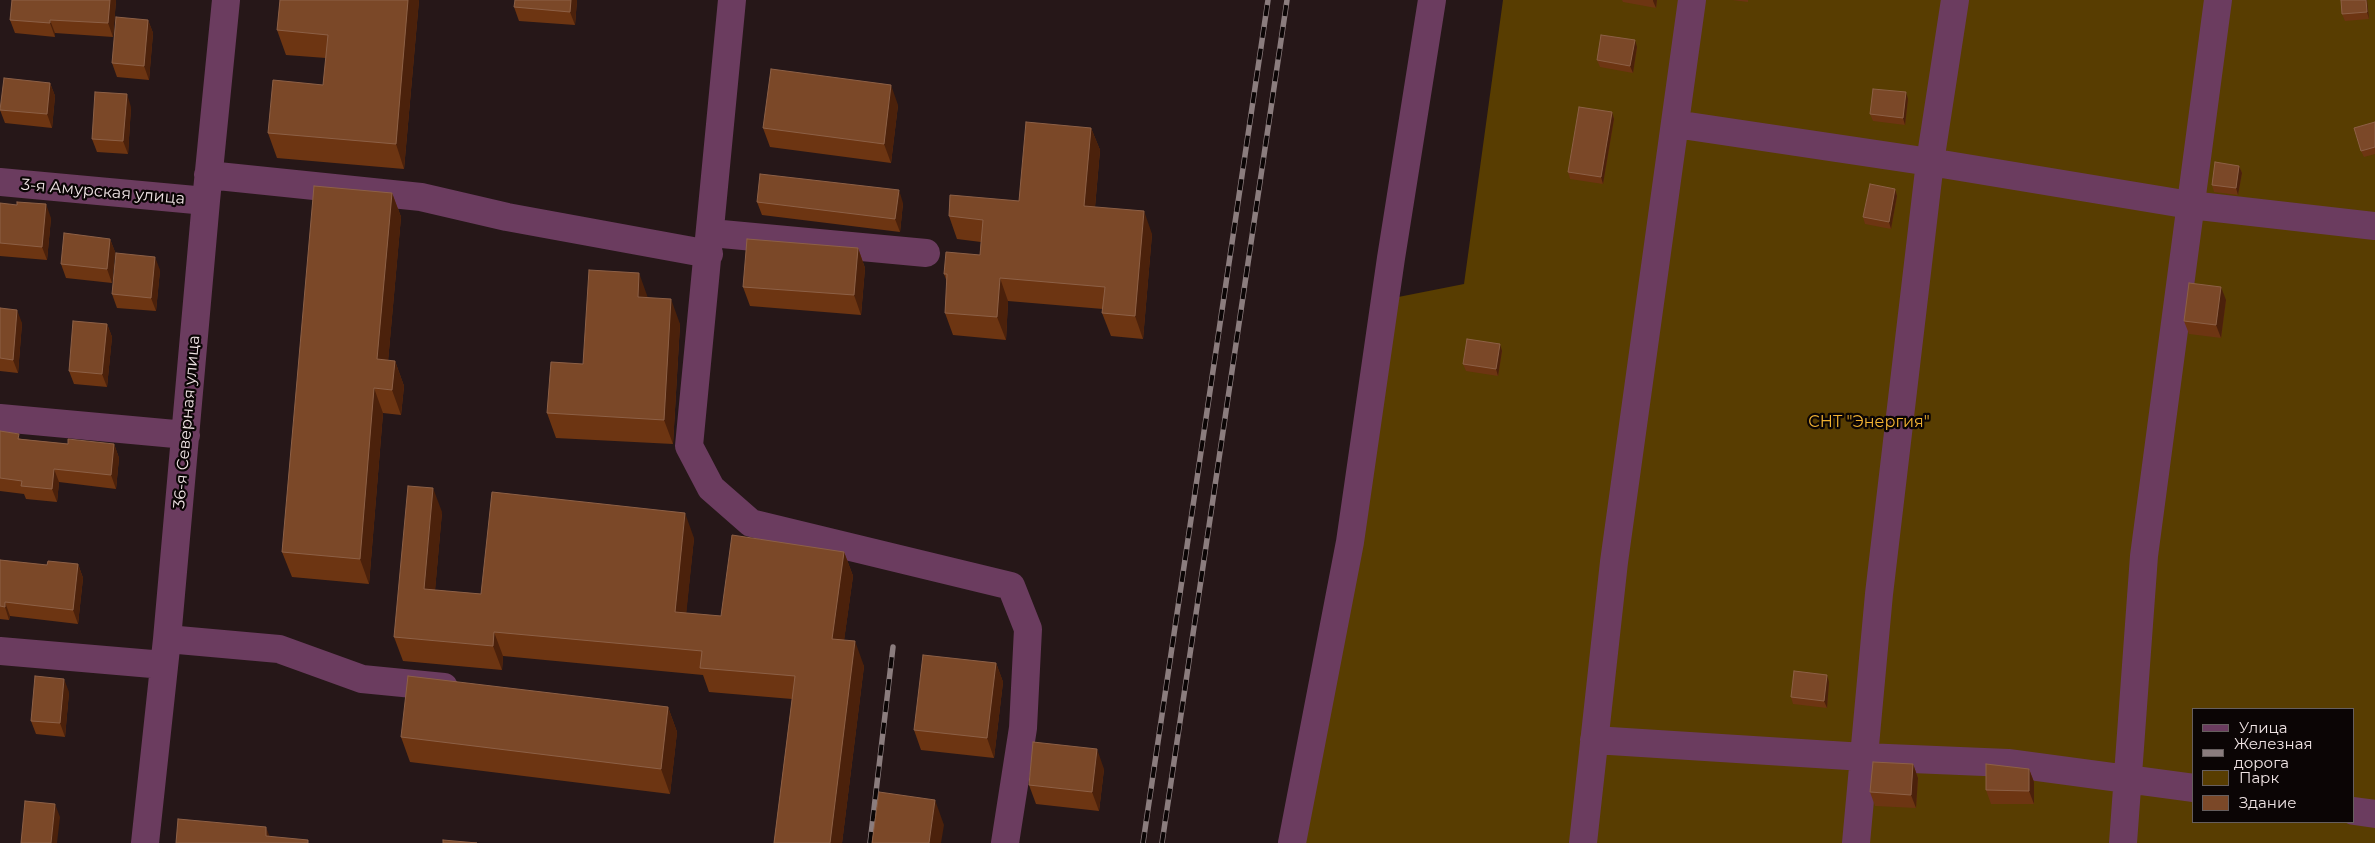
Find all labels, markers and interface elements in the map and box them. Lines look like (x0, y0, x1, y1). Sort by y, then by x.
street label: 3-я Амурская улица (20, 175, 186, 209)
street label: 36-я Северная улица (170, 334, 204, 510)
park label: СНТ "Энергия" (1808, 412, 1930, 432)
legend (2192, 708, 2355, 823)
text: Улица (2239, 718, 2287, 737)
text: Железная дорога (2234, 734, 2313, 772)
text: Парк (2239, 768, 2279, 787)
text: Здание (2239, 793, 2297, 812)

